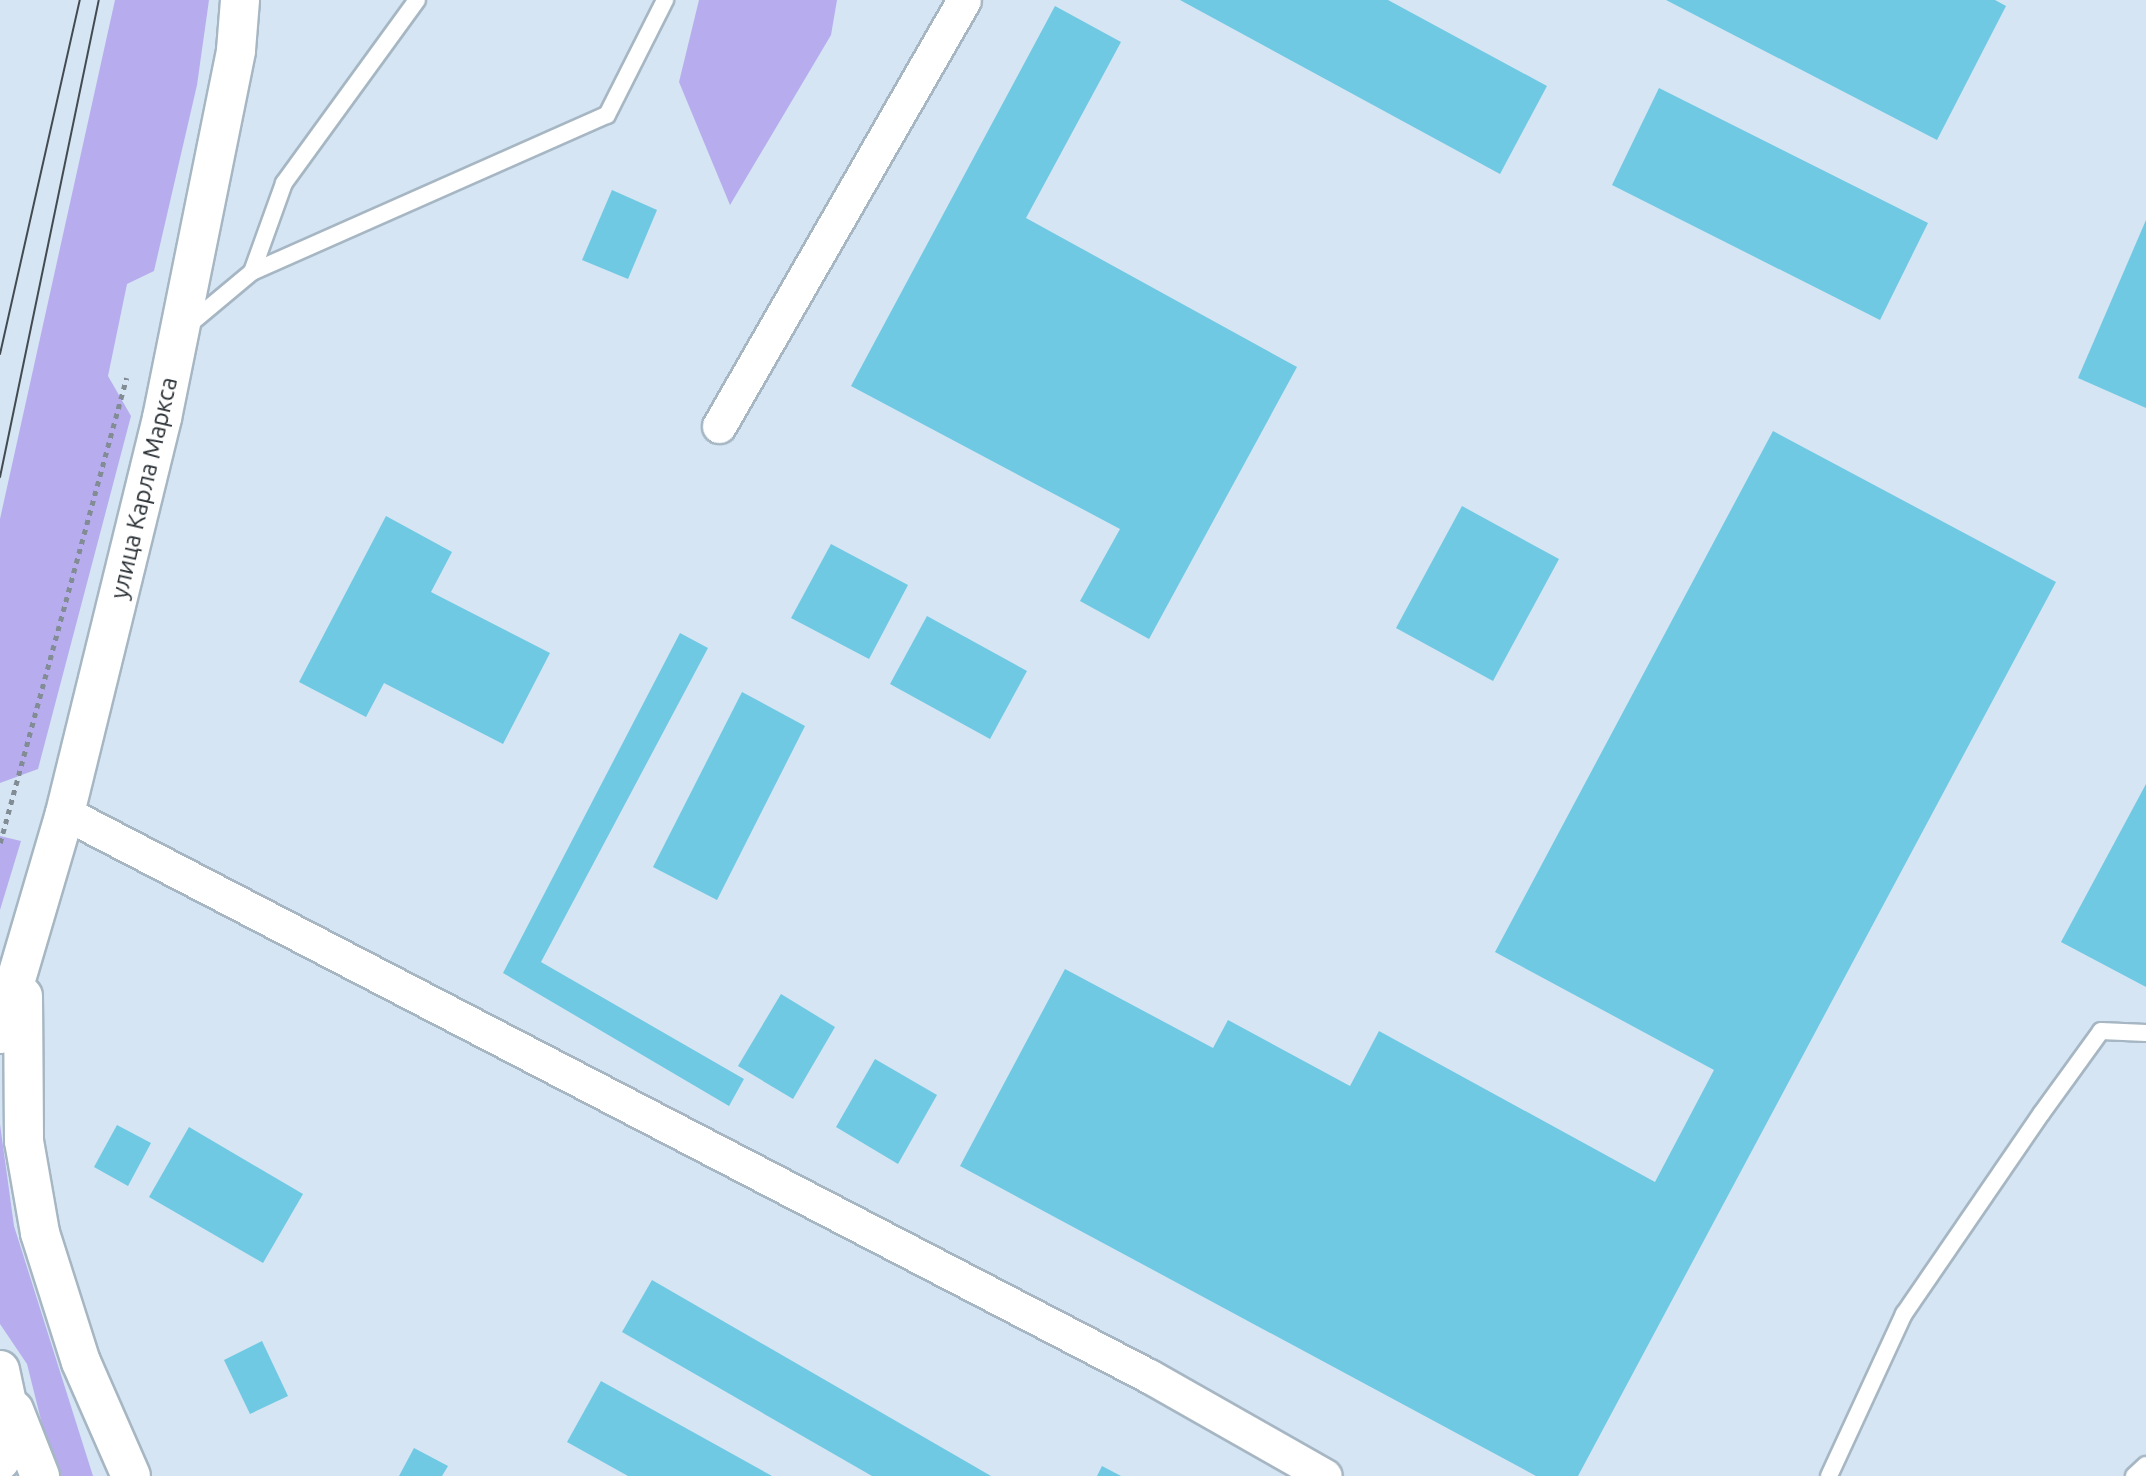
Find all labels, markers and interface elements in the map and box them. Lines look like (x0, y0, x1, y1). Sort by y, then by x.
street label: улица Карла Маркса (104, 374, 184, 602)

